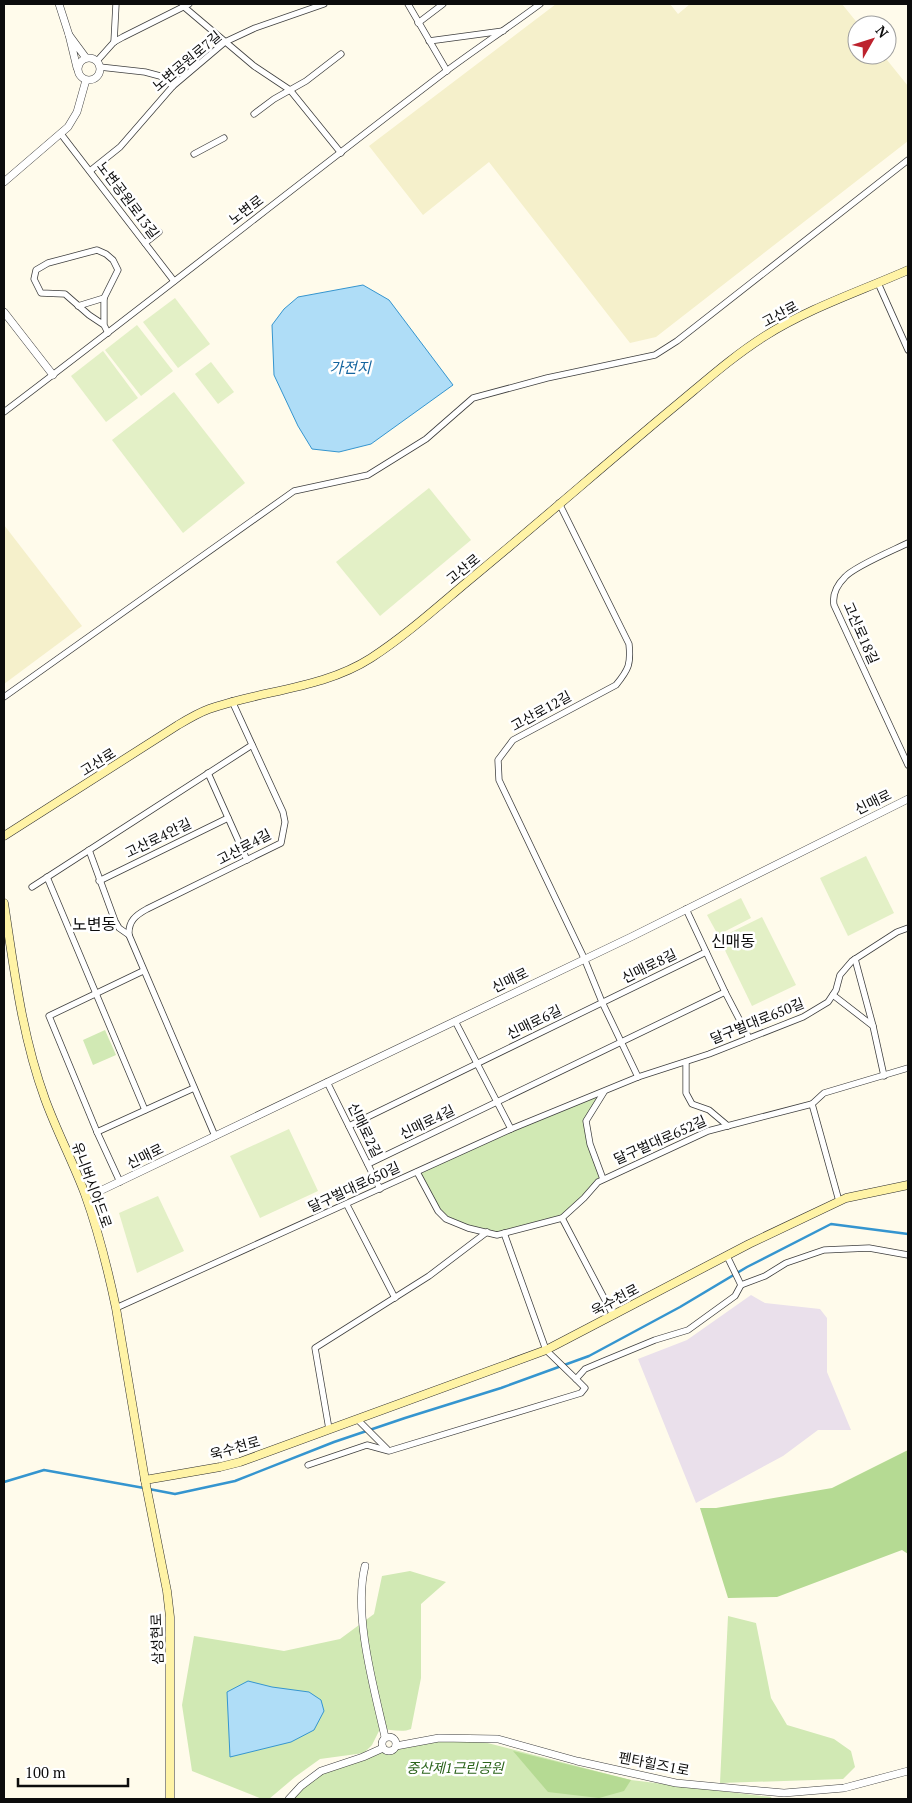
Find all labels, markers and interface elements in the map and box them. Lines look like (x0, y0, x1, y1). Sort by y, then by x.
north arrow (847, 15, 897, 65)
text: N (872, 21, 893, 42)
street label: 노변공원로7길 (148, 26, 225, 95)
street label: 노변공원로13길 (93, 157, 164, 242)
street label: 노변로 (225, 190, 267, 229)
street label: 고산로 (758, 296, 801, 331)
water label: 가전지 (329, 357, 372, 377)
street label: 고산로 (442, 549, 484, 588)
street label: 고산로18길 (839, 599, 884, 667)
street label: 고산로12길 (507, 686, 574, 735)
street label: 고산로 (76, 743, 119, 780)
street label: 신매로 (851, 784, 894, 819)
street label: 고산로4안길 (121, 813, 194, 862)
street label: 고산로4길 (213, 824, 274, 869)
district label: 노변동 (72, 913, 116, 935)
district label: 신매동 (711, 930, 755, 952)
street label: 신매로8길 (618, 944, 679, 987)
street label: 신매로 (488, 962, 531, 997)
street label: 달구벌대로650길 (707, 993, 807, 1048)
street label: 신매로6길 (503, 1000, 564, 1043)
street label: 신매로2길 (344, 1099, 387, 1160)
street label: 신매로4길 (396, 1100, 457, 1143)
street label: 달구벌대로652길 (610, 1111, 709, 1168)
street label: 신매로 (123, 1138, 166, 1173)
street label: 유니버시아드로 (68, 1139, 117, 1231)
street label: 달구벌대로650길 (305, 1157, 403, 1216)
street label: 욱수천로 (588, 1279, 642, 1320)
street label: 욱수천로 (207, 1431, 262, 1464)
street label: 삼성현로 (146, 1613, 167, 1665)
street label: 펜타힐즈1로 (617, 1747, 691, 1780)
scale bar (18, 1756, 128, 1788)
park label: 중산제1근린공원 (406, 1758, 505, 1777)
text: 100 m (25, 1762, 66, 1782)

